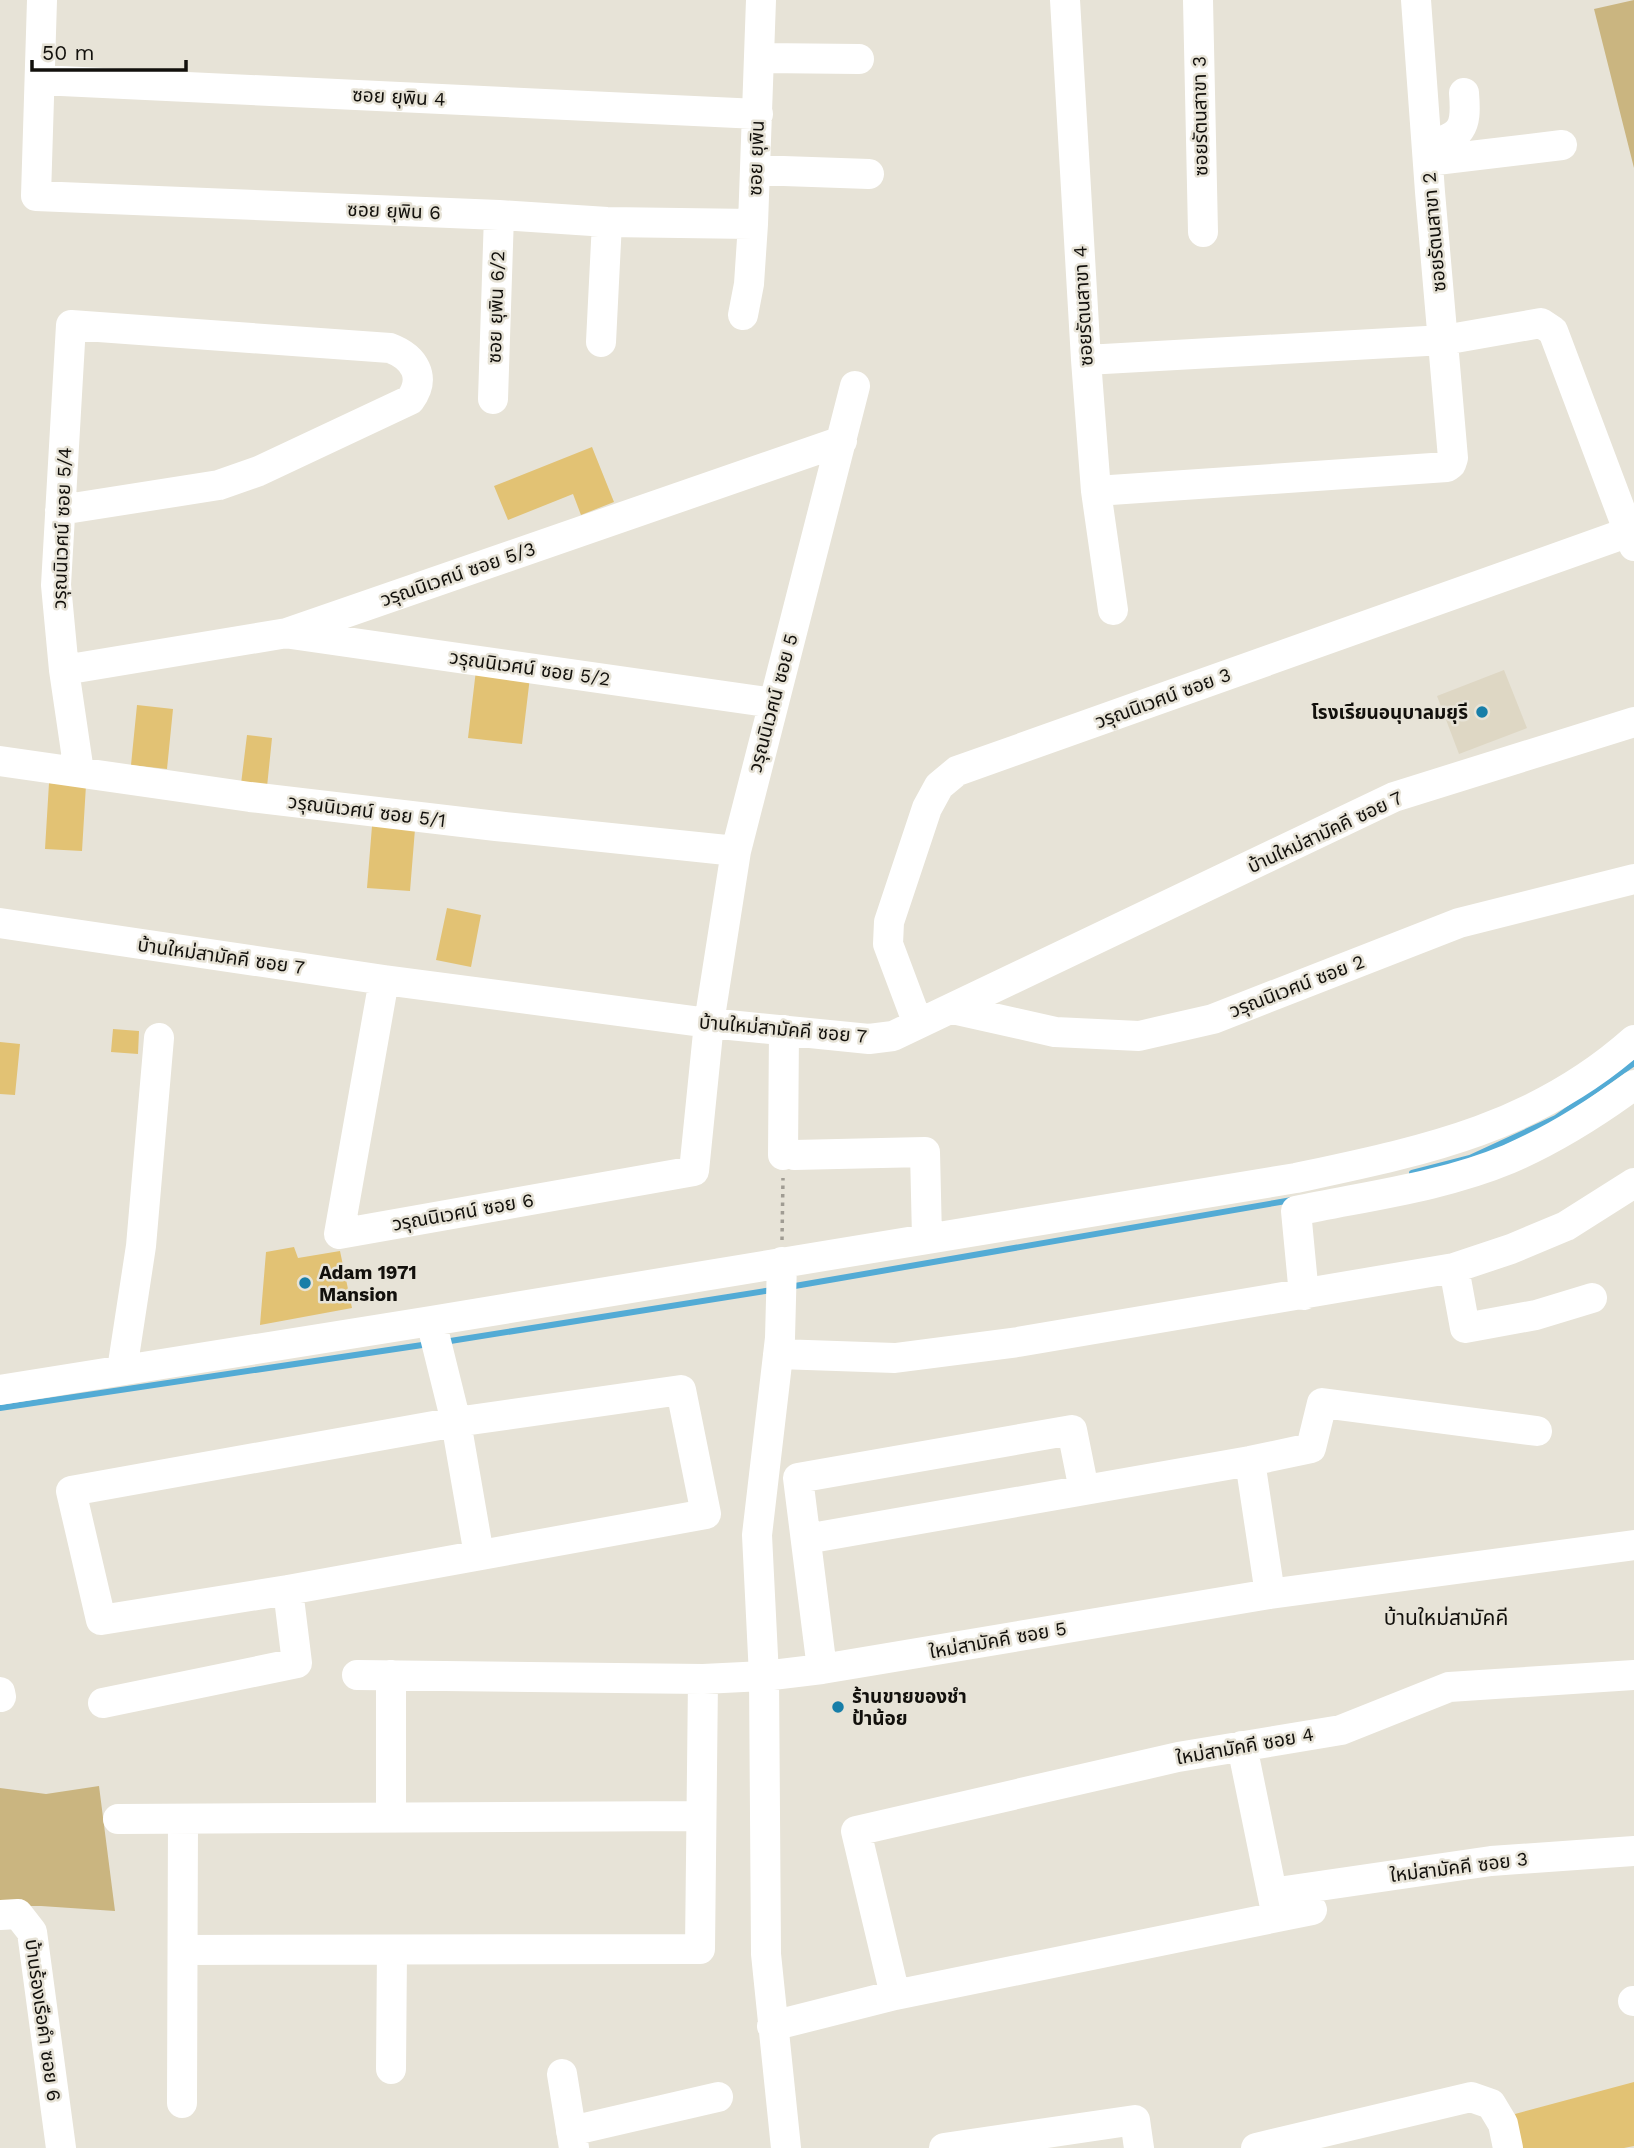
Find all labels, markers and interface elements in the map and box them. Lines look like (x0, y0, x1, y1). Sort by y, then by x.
scale bar (32, 28, 186, 72)
text: 50 m (42, 40, 94, 65)
street label: ซอยรัตนสาขา 3 (1187, 56, 1213, 176)
street label: ซอย ยุพิน 4 (352, 83, 446, 111)
street label: ซอย ยุพิน (743, 120, 769, 196)
street label: ซอยรัตนสาขา 2 (1417, 171, 1451, 293)
street label: ซอย ยุพิน 6 (347, 198, 441, 224)
street label: ซอยรัตนสาขา 4 (1068, 245, 1098, 367)
street label: ซอย ยุพิน 6/2 (483, 250, 509, 364)
street label: วรุณนิเวศน์ ซอย 5/4 (48, 447, 76, 609)
street label: วรุณนิเวศน์ ซอย 5/3 (378, 537, 538, 611)
street label: วรุณนิเวศน์ ซอย 5 (743, 631, 803, 775)
street label: วรุณนิเวศน์ ซอย 5/2 (448, 645, 612, 691)
street label: วรุณนิเวศน์ ซอย 3 (1092, 663, 1234, 733)
place label: โรงเรียนอนุบาลมยุรี (1311, 701, 1468, 724)
marker: โรงเรียนอนุบาลมยุรี (1474, 704, 1490, 720)
street label: บ้านใหม่สามัคคี ซอย 7 (1244, 786, 1406, 878)
street label: วรุณนิเวศน์ ซอย 5/1 (287, 790, 447, 832)
street label: บ้านใหม่สามัคคี ซอย 7 (136, 933, 306, 979)
street label: วรุณนิเวศน์ ซอย 2 (1226, 950, 1368, 1022)
street label: บ้านใหม่สามัคคี ซอย 7 (698, 1010, 868, 1048)
street label: วรุณนิเวศน์ ซอย 6 (391, 1188, 535, 1236)
place label: Adam 1971 Mansion (319, 1261, 417, 1306)
marker: Adam 1971 Mansion (297, 1275, 313, 1291)
district label: บ้านใหม่สามัคคี (1384, 1605, 1508, 1630)
street label: ใหม่สามัคคี ซอย 5 (928, 1617, 1068, 1663)
place label: ร้านขายของชำ ป้าน้อย (852, 1685, 967, 1730)
marker: ร้านขายของชำ ป้าน้อย (830, 1699, 846, 1715)
street label: ใหม่สามัคคี ซอย 4 (1174, 1723, 1316, 1769)
street label: ใหม่สามัคคี ซอย 3 (1389, 1847, 1529, 1887)
street label: บ้านร้องเรือคำ ซอย 6 (20, 1937, 66, 2103)

